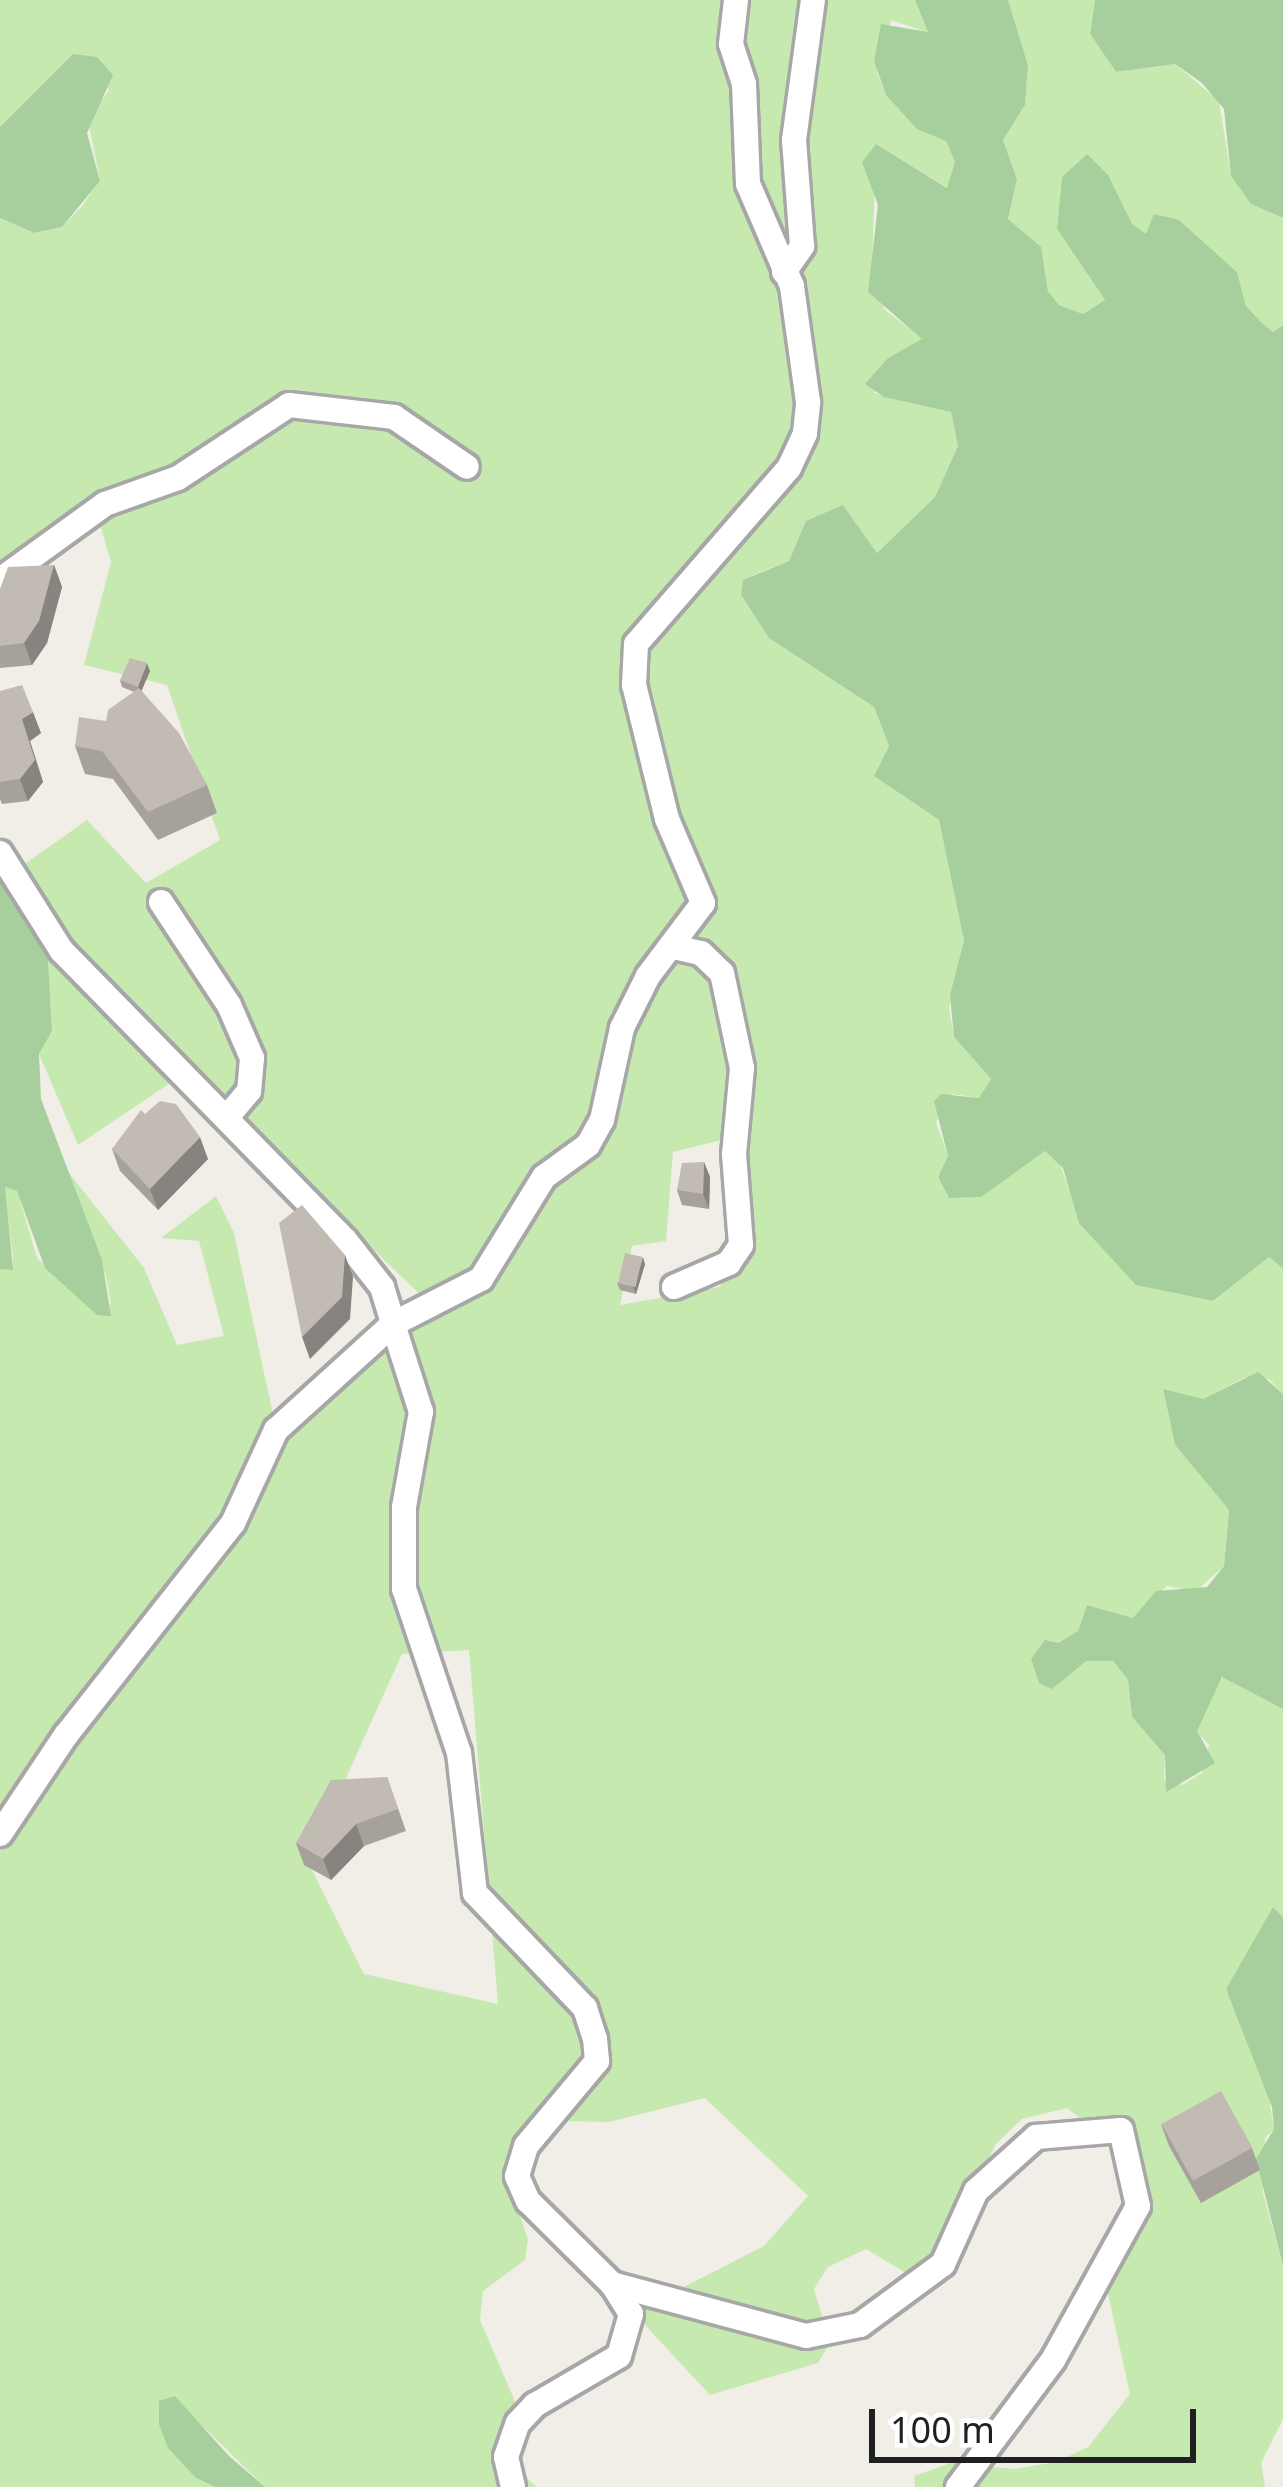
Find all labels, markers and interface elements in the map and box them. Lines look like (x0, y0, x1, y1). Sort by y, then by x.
scale bar (875, 2385, 1202, 2459)
text: 100 m (890, 2405, 995, 2454)

